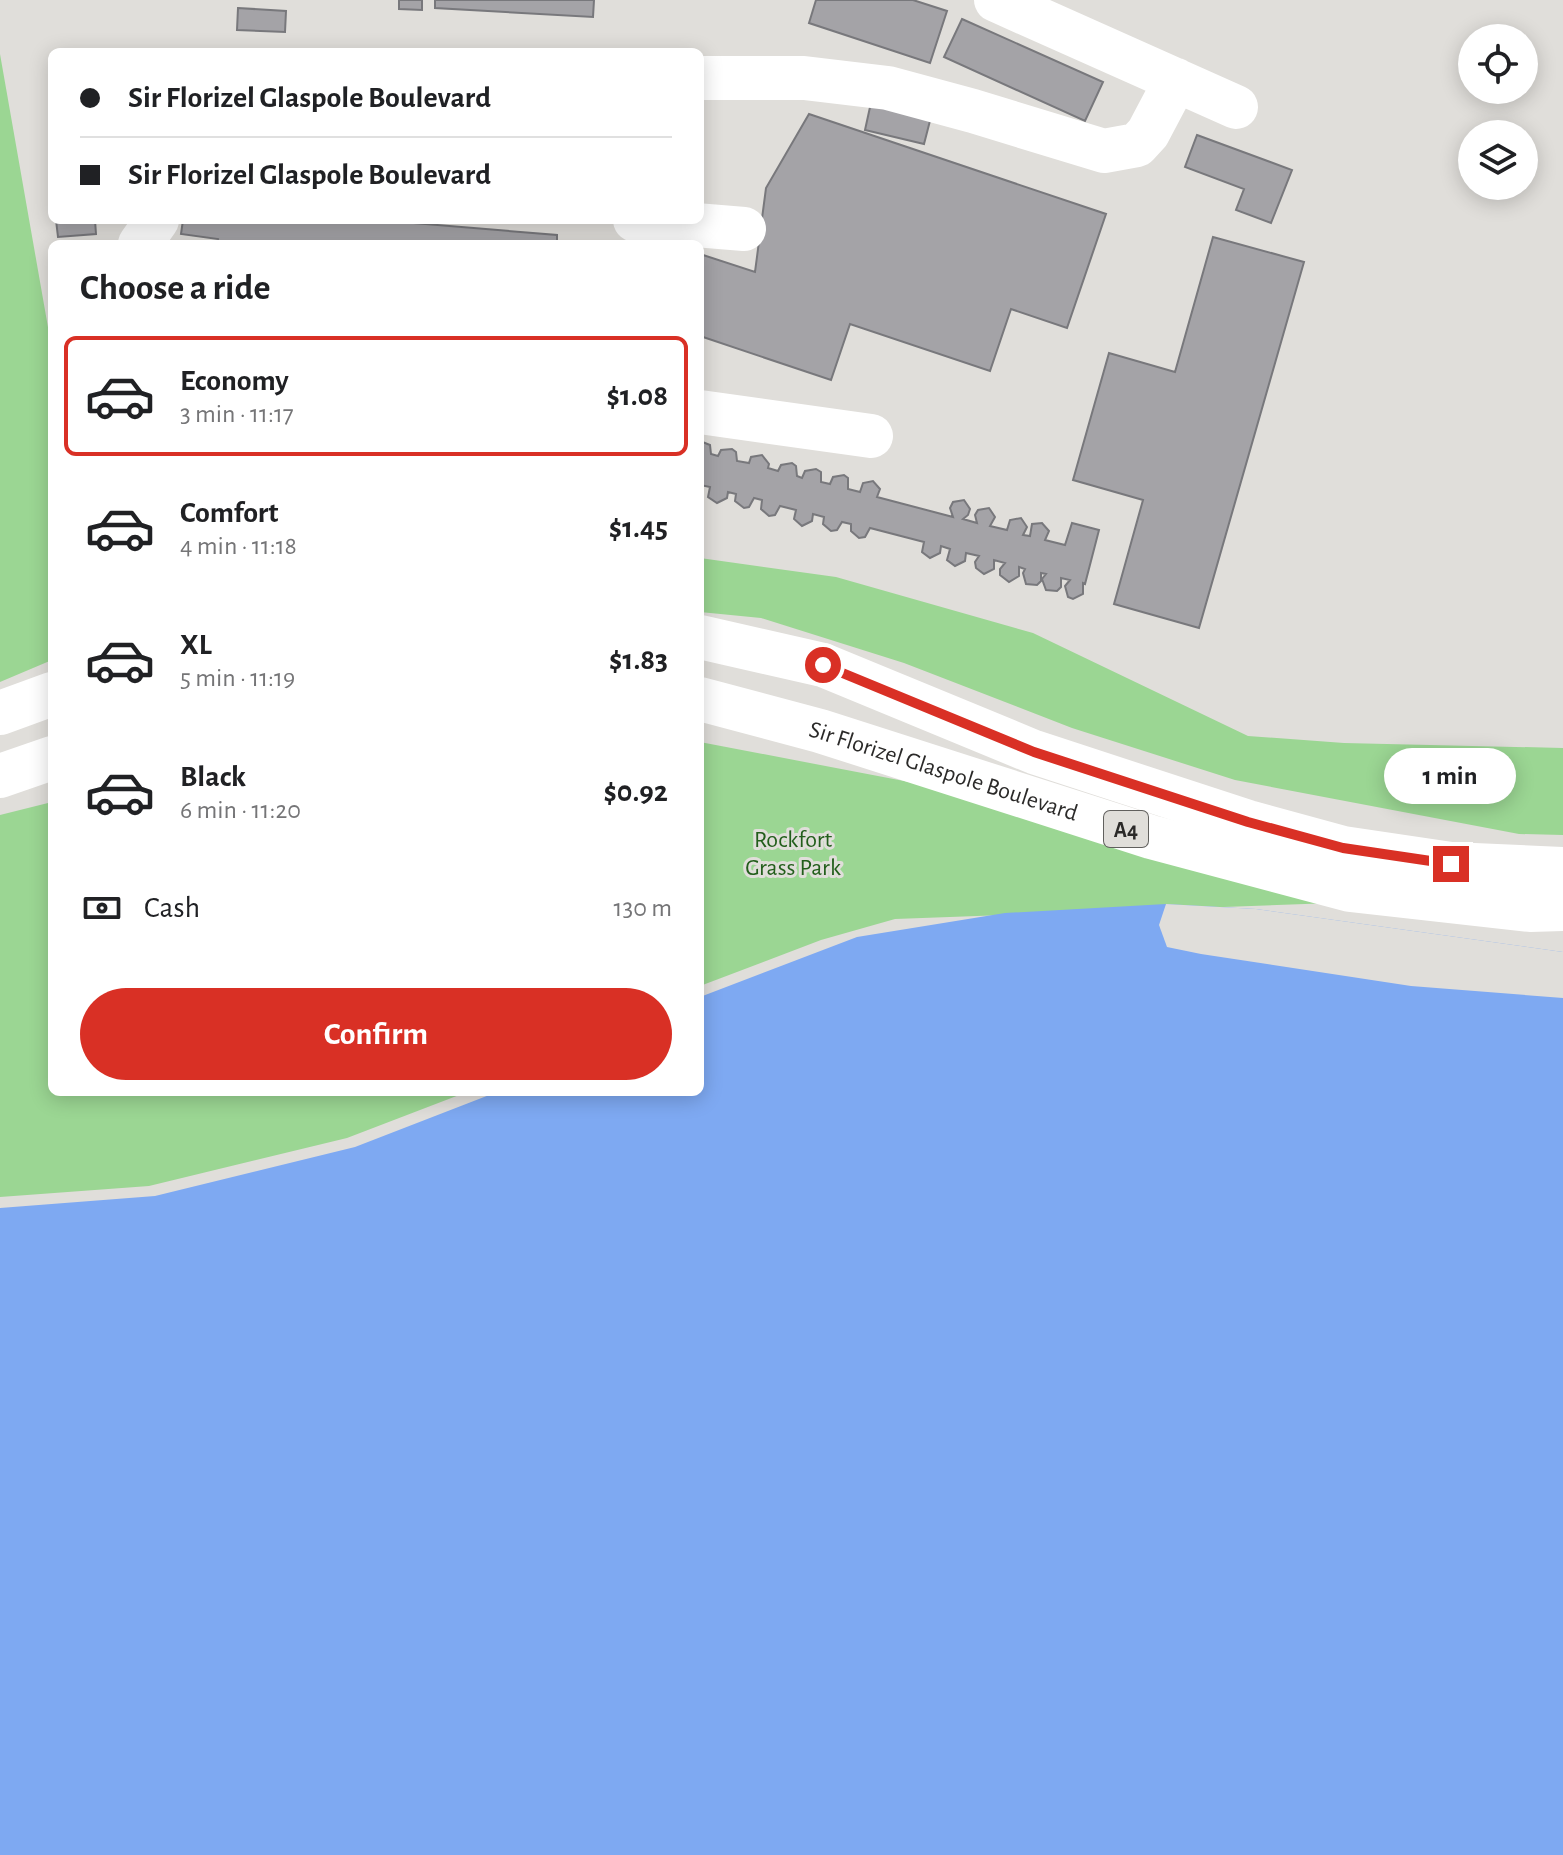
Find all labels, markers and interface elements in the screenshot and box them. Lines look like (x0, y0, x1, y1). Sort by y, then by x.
map controls (1458, 24, 1538, 200)
button: locate (1458, 24, 1538, 104)
text: Sir Florizel Glaspole Boulevard (128, 83, 491, 113)
button: layers (1458, 120, 1538, 200)
text: Sir Florizel Glaspole Boulevard (128, 160, 491, 190)
text: Choose a ride (80, 270, 270, 306)
icon: car (84, 360, 156, 432)
text: Economy (180, 366, 289, 396)
text: $1.08 (606, 381, 668, 411)
text: 3 min · 11:17 (180, 401, 294, 427)
icon: car (84, 492, 156, 564)
text: Comfort (180, 498, 279, 528)
text: $1.45 (609, 513, 668, 543)
text: 4 min · 11:18 (180, 533, 297, 559)
icon: car (84, 624, 156, 696)
text: XL (180, 630, 212, 660)
text: $1.83 (609, 645, 668, 675)
route start (805, 647, 841, 683)
text: 5 min · 11:19 (180, 665, 295, 691)
street label: Sir Florizel Glaspole Boulevard (807, 718, 1081, 826)
callout: 1 min (1385, 748, 1517, 804)
icon: car (84, 756, 156, 828)
text: Black (180, 762, 246, 792)
text: 1 min (1423, 763, 1477, 789)
text: $0.92 (603, 777, 668, 807)
text: 6 min · 11:20 (180, 797, 301, 823)
road number: A4 (1104, 811, 1148, 847)
park label: Rockfort Grass Park (745, 828, 841, 880)
route end (1433, 846, 1469, 882)
icon: cash (80, 886, 124, 930)
text: Cash (144, 893, 200, 923)
text: 130 m (614, 895, 672, 921)
button: Confirm (80, 988, 672, 1080)

